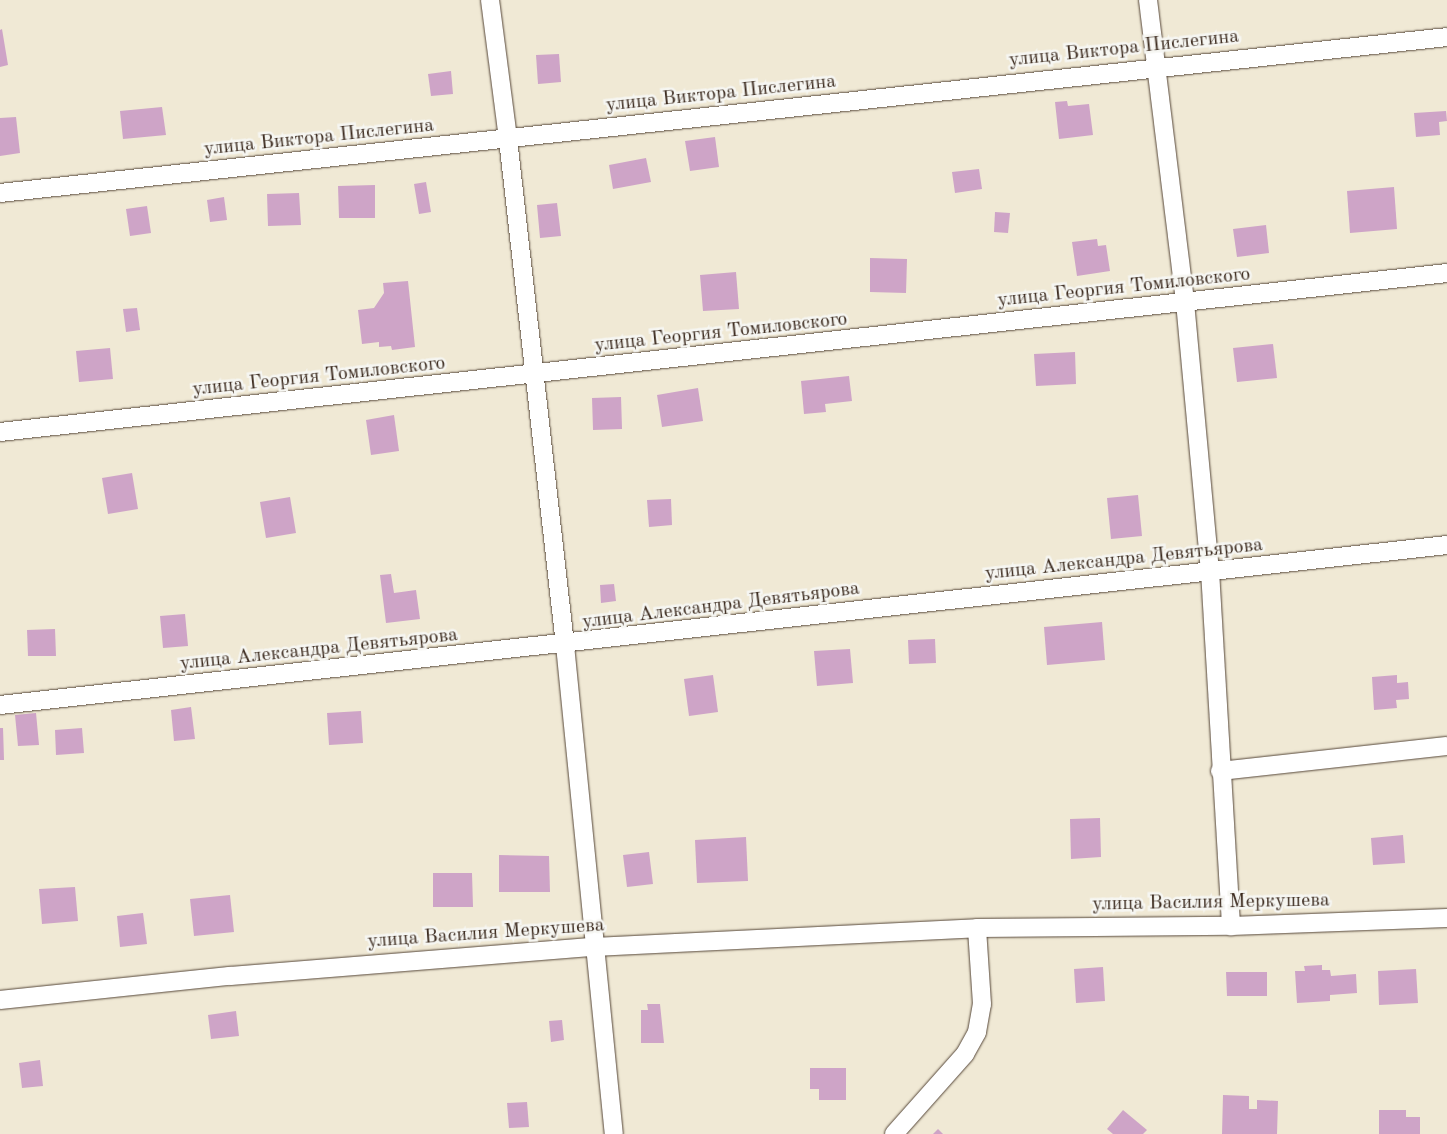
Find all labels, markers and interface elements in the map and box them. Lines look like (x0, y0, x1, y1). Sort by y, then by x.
street label: улица Виктора Пислегина (1008, 25, 1240, 73)
street label: улица Виктора Пислегина (605, 70, 837, 118)
street label: улица Виктора Пислегина (203, 114, 435, 162)
street label: улица Георгия Томиловского (996, 263, 1252, 313)
street label: улица Георгия Томиловского (593, 308, 849, 358)
street label: улица Георгия Томиловского (191, 352, 447, 402)
street label: улица Александра Девятьярова (984, 533, 1264, 587)
street label: улица Александра Девятьярова (581, 577, 861, 635)
street label: улица Александра Девятьярова (179, 623, 459, 677)
street label: улица Василия Меркушева (1092, 889, 1330, 917)
street label: улица Василия Меркушева (367, 914, 605, 954)

